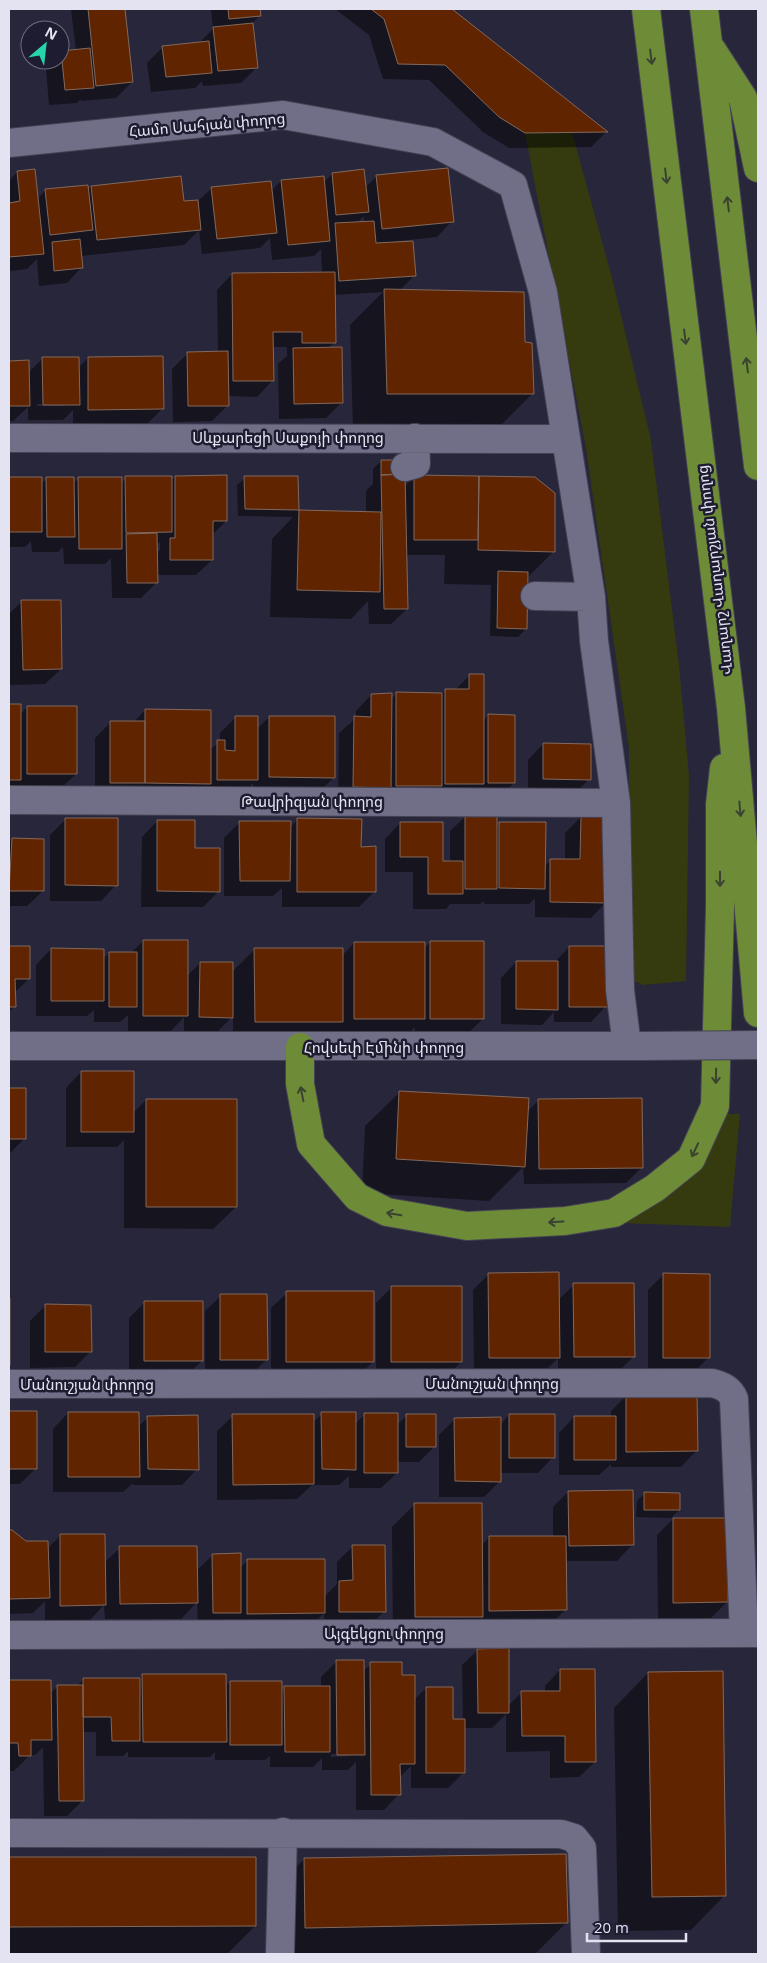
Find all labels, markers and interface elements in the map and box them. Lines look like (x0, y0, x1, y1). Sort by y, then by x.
north arrow (20, 20, 70, 70)
text: N (42, 22, 61, 44)
one-way arrow (647, 49, 657, 65)
street label: Համո Սահյան փողոց (128, 107, 286, 141)
one-way arrow (661, 168, 671, 184)
one-way arrow (723, 196, 733, 212)
one-way arrow (681, 329, 691, 345)
one-way arrow (742, 358, 752, 374)
street label: Սևքարեցի Սաքոյի փողոց (192, 427, 384, 447)
street label: Վաղարշ Վաղարշյան փողոց (691, 464, 737, 676)
street label: Թավրիզյան փողոց (241, 791, 383, 811)
one-way arrow (735, 801, 745, 817)
one-way arrow (715, 870, 725, 887)
street label: Հովսեփ Էմինի փողոց (304, 1037, 464, 1057)
one-way arrow (711, 1068, 721, 1084)
one-way arrow (296, 1086, 306, 1102)
one-way arrow (689, 1142, 699, 1157)
one-way arrow (387, 1208, 403, 1218)
one-way arrow (548, 1217, 564, 1226)
street label: Մանուշյան փողոց (425, 1373, 559, 1393)
street label: Մանուշյան փողոց (20, 1374, 154, 1394)
street label: Այգեկցու փողոց (324, 1623, 444, 1643)
scale bar (587, 1910, 686, 1942)
text: 20 m (594, 1917, 629, 1937)

